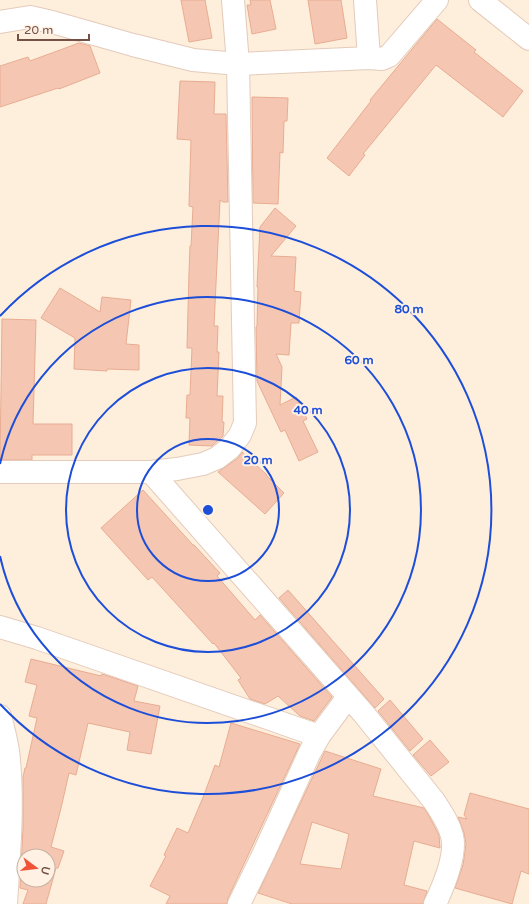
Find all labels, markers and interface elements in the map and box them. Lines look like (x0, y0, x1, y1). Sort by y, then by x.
scale bar (18, 16, 89, 42)
text: 20 m (24, 23, 53, 37)
text: 80 m (394, 302, 424, 316)
text: 60 m (344, 353, 374, 367)
text: 40 m (293, 403, 323, 417)
text: 20 m (243, 453, 273, 467)
centre of rings (201, 503, 215, 517)
north arrow (16, 848, 56, 888)
text: U (38, 865, 53, 876)

